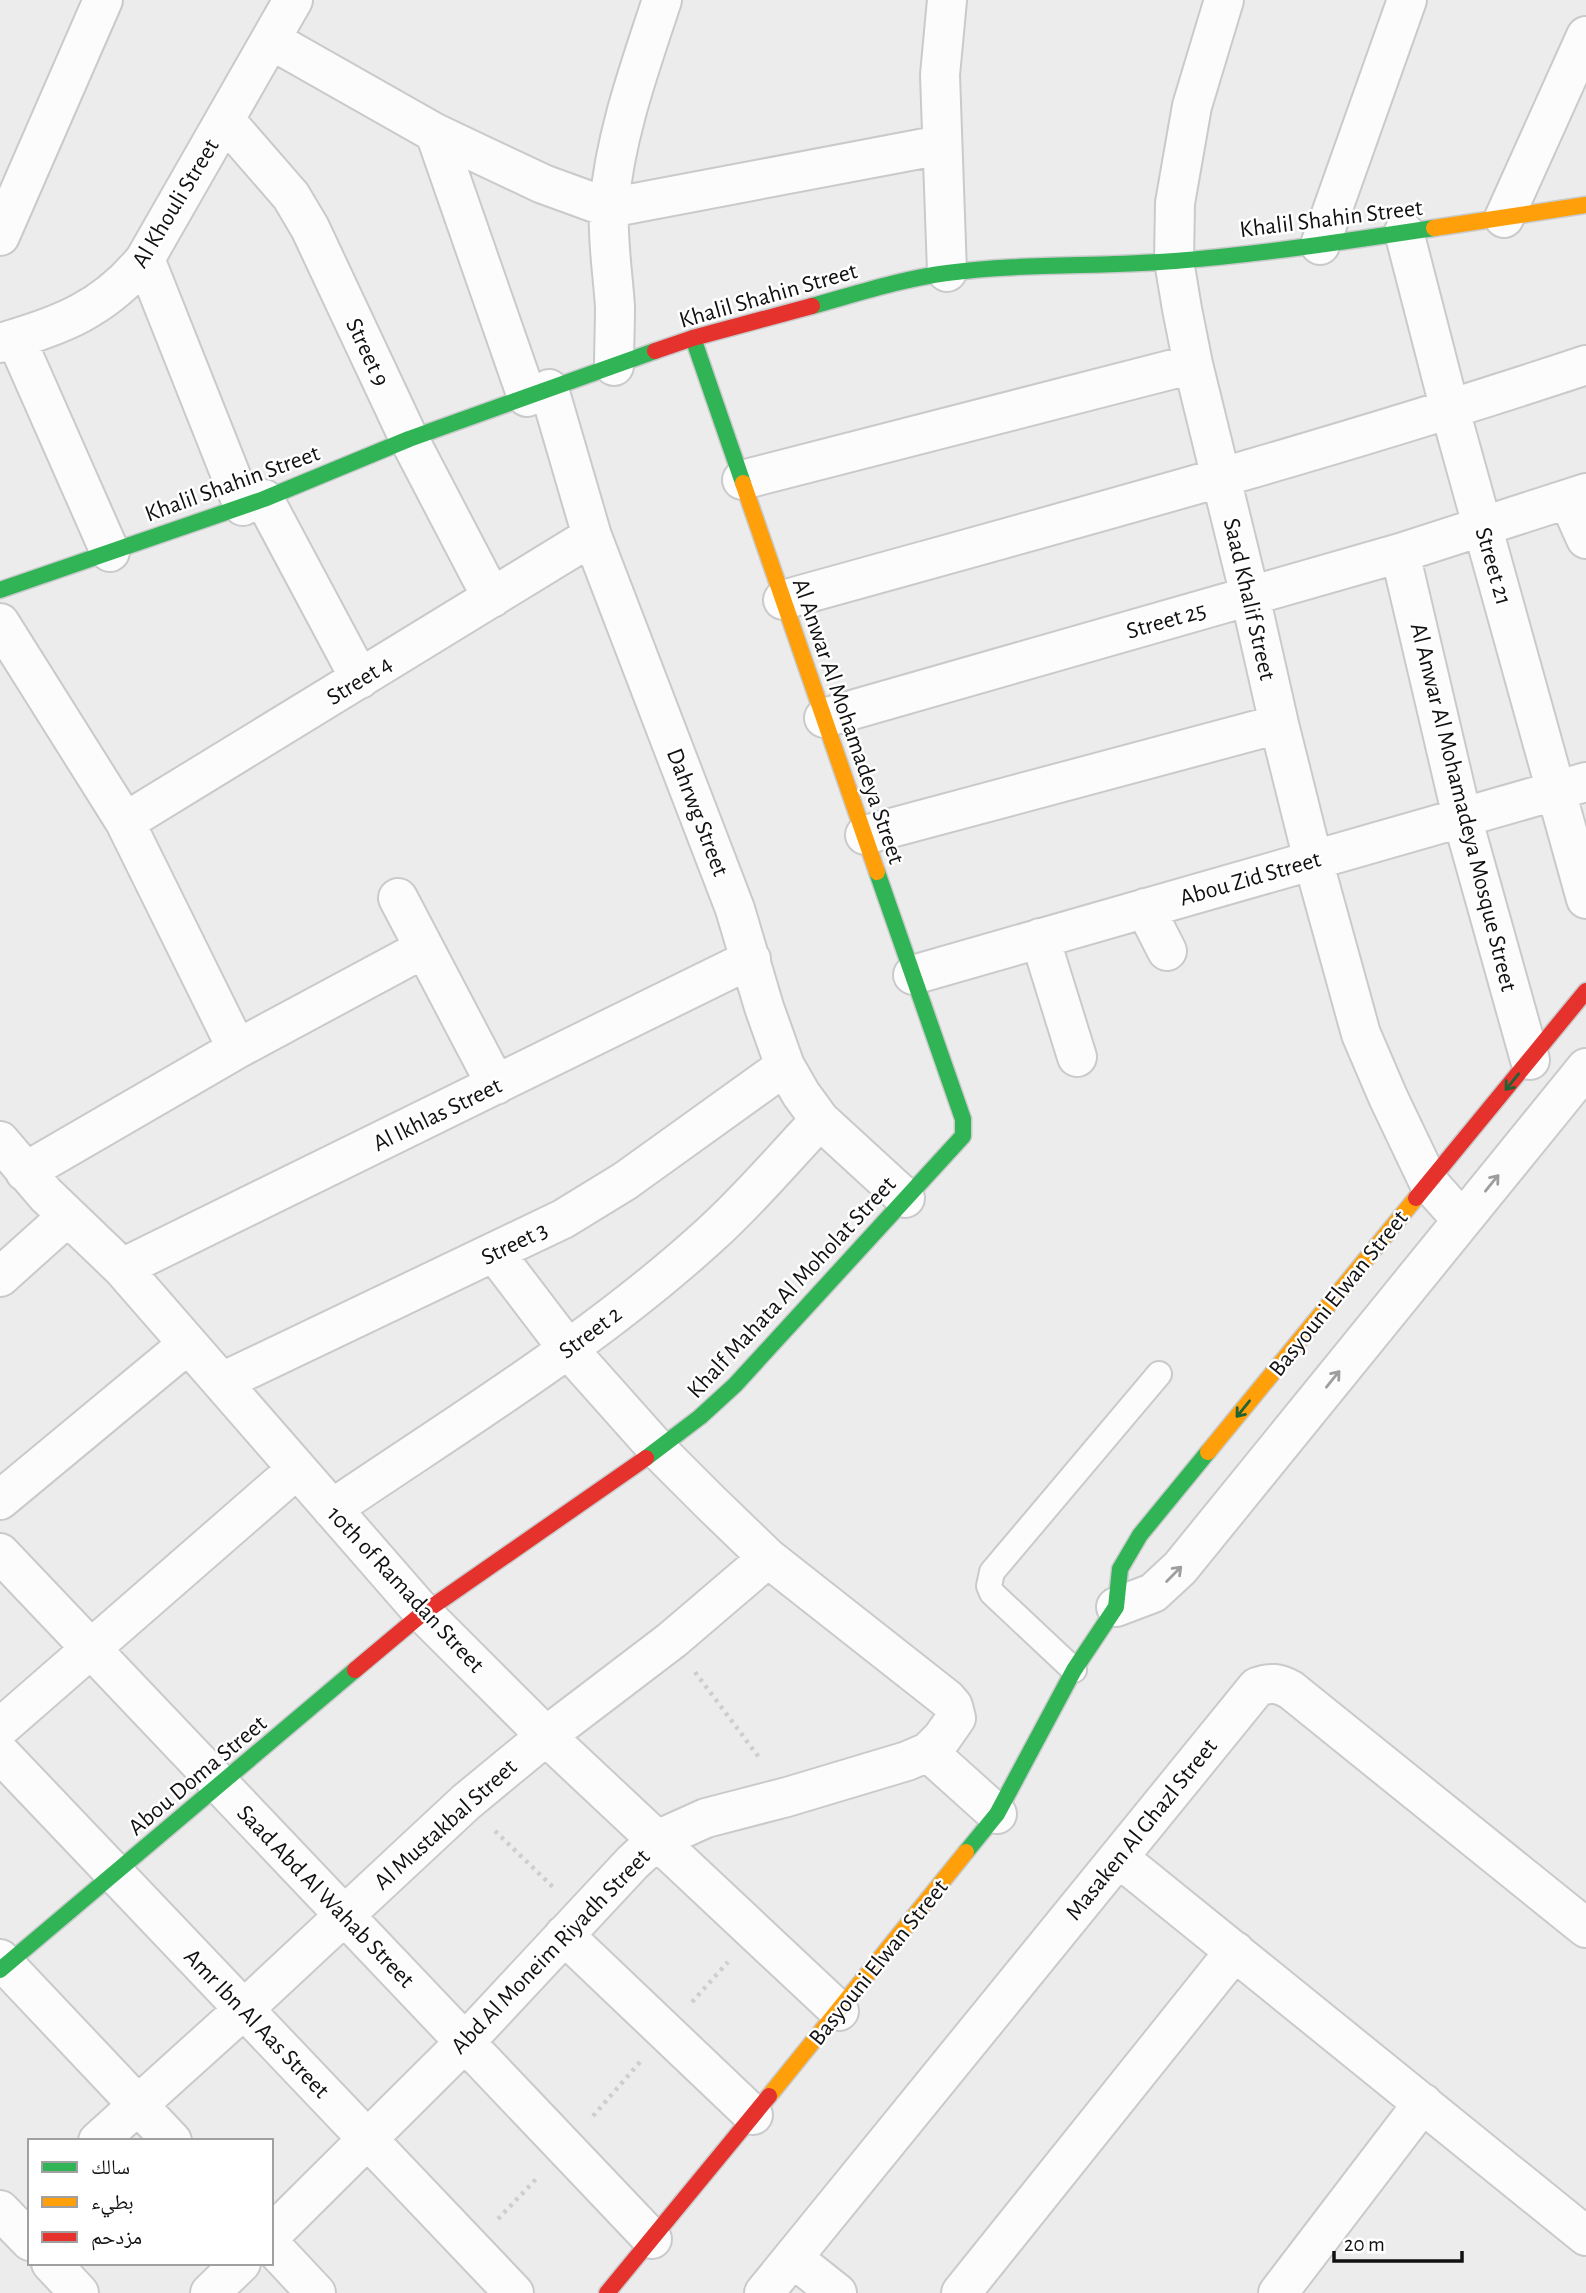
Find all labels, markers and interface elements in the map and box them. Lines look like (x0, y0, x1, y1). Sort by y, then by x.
street label: Al Khouli Street (128, 135, 224, 272)
street label: Khalil Shahin Street (1238, 196, 1424, 242)
street label: Khalil Shahin Street (676, 259, 860, 333)
street label: Street 9 (341, 315, 393, 390)
street label: Khalil Shahin Street (142, 441, 323, 527)
street label: Saad Khalif Street (1219, 516, 1279, 683)
street label: Street 21 (1471, 525, 1516, 608)
street label: Al Anwar Al Mohamadeya Street (788, 576, 908, 867)
street label: Street 25 (1124, 598, 1209, 644)
street label: Al Anwar Al Mohamadeya Mosque Street (1406, 621, 1521, 994)
street label: Street 4 (323, 652, 396, 710)
street label: Dahrwg Street (662, 745, 733, 880)
street label: Abou Zid Street (1177, 847, 1324, 911)
one-way arrow (1504, 1072, 1520, 1090)
street label: Al Ikhlas Street (369, 1073, 506, 1156)
street label: Khalf Mahata Al Moholat Street (683, 1172, 901, 1403)
one-way arrow (1485, 1175, 1500, 1193)
street label: Basyouni Elwan Street (1265, 1206, 1413, 1381)
street label: Street 3 (478, 1218, 551, 1270)
street label: Street 2 (555, 1302, 626, 1364)
one-way arrow (1326, 1370, 1341, 1388)
one-way arrow (1236, 1400, 1251, 1418)
street label: 10th of Ramadan Street (322, 1502, 488, 1678)
one-way arrow (1165, 1565, 1182, 1582)
street label: Abou Doma Street (124, 1711, 271, 1840)
street label: Masaken Al Ghazl Street (1062, 1734, 1222, 1925)
street label: Al Mustakbal Street (370, 1754, 522, 1895)
street label: Saad Abd Al Wahab Street (232, 1801, 419, 1993)
street label: Abd Al Moneim Riyadh Street (447, 1845, 655, 2059)
street label: Basyouni Elwan Street (805, 1875, 953, 2050)
street label: Amr Ibn Al Aas Street (179, 1944, 334, 2103)
legend (28, 2139, 273, 2265)
text: سالك (91, 2157, 130, 2178)
text: بطيء (91, 2192, 134, 2218)
scale bar (1334, 2220, 1462, 2264)
text: مزدحم (91, 2227, 142, 2251)
text: 20 m (1344, 2234, 1385, 2255)

